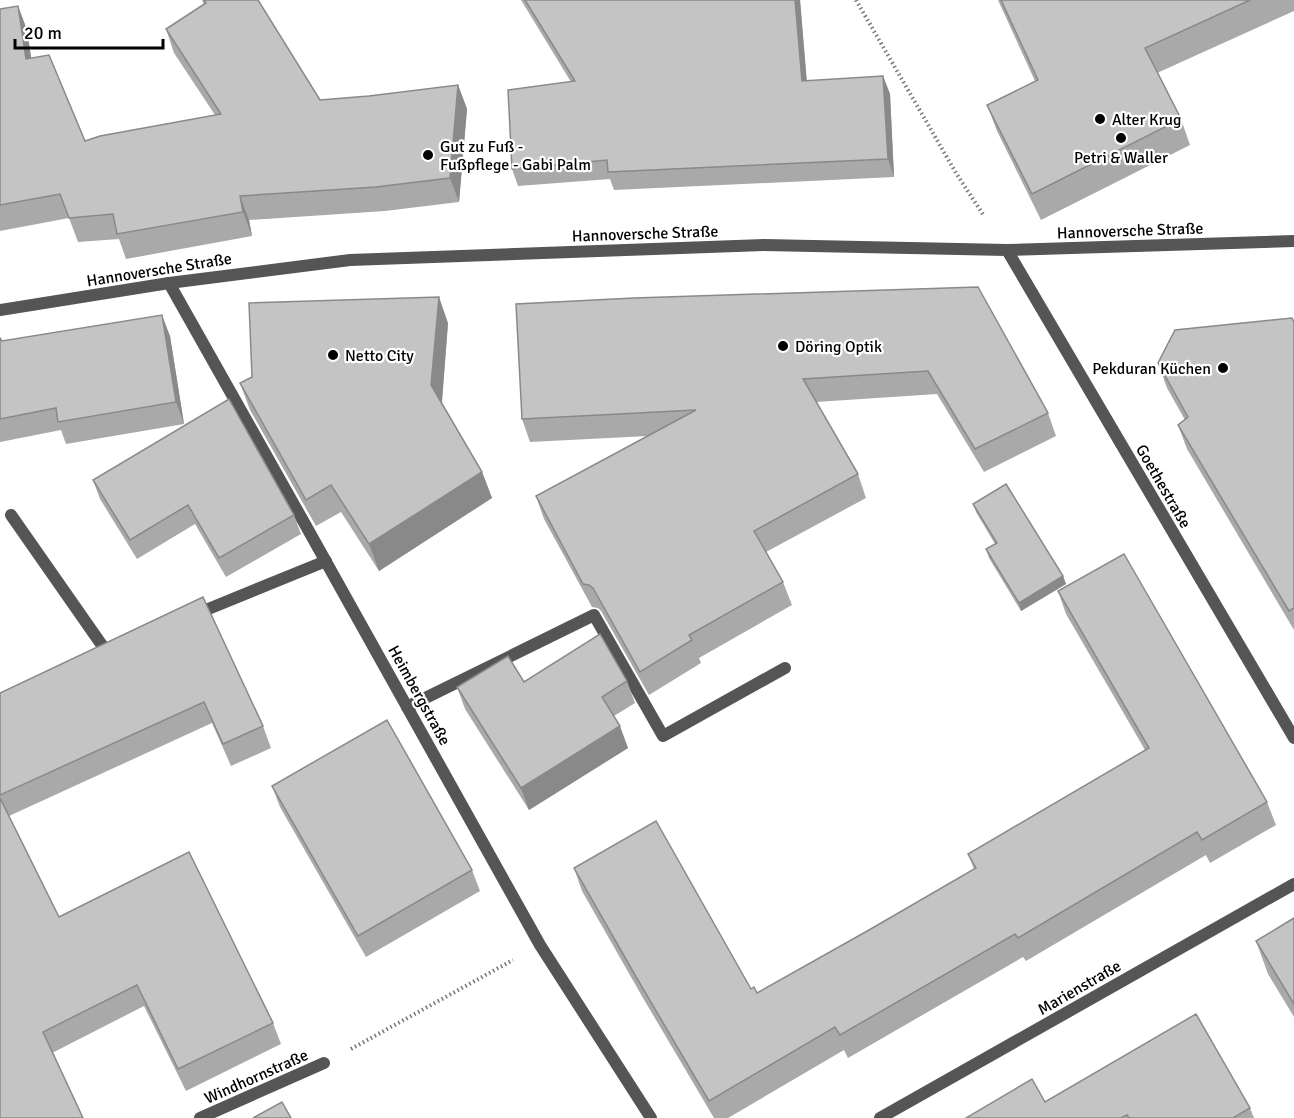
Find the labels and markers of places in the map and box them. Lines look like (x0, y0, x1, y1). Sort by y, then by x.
place label: Alter Krug (1112, 110, 1182, 130)
marker: Alter Krug (1093, 112, 1107, 126)
marker: Petri & Waller (1114, 131, 1128, 145)
place label: Gut zu Fuß - Fußpflege - Gabi Palm (440, 137, 591, 175)
marker: Gut zu Fuß - Fußpflege - Gabi Palm (421, 148, 435, 162)
place label: Petri & Waller (1074, 148, 1168, 168)
place label: Döring Optik (795, 337, 882, 357)
marker: Döring Optik (776, 339, 790, 353)
place label: Netto City (345, 346, 414, 366)
marker: Netto City (326, 348, 340, 362)
place label: Pekduran Küchen (1092, 359, 1211, 379)
marker: Pekduran Küchen (1216, 361, 1230, 375)

